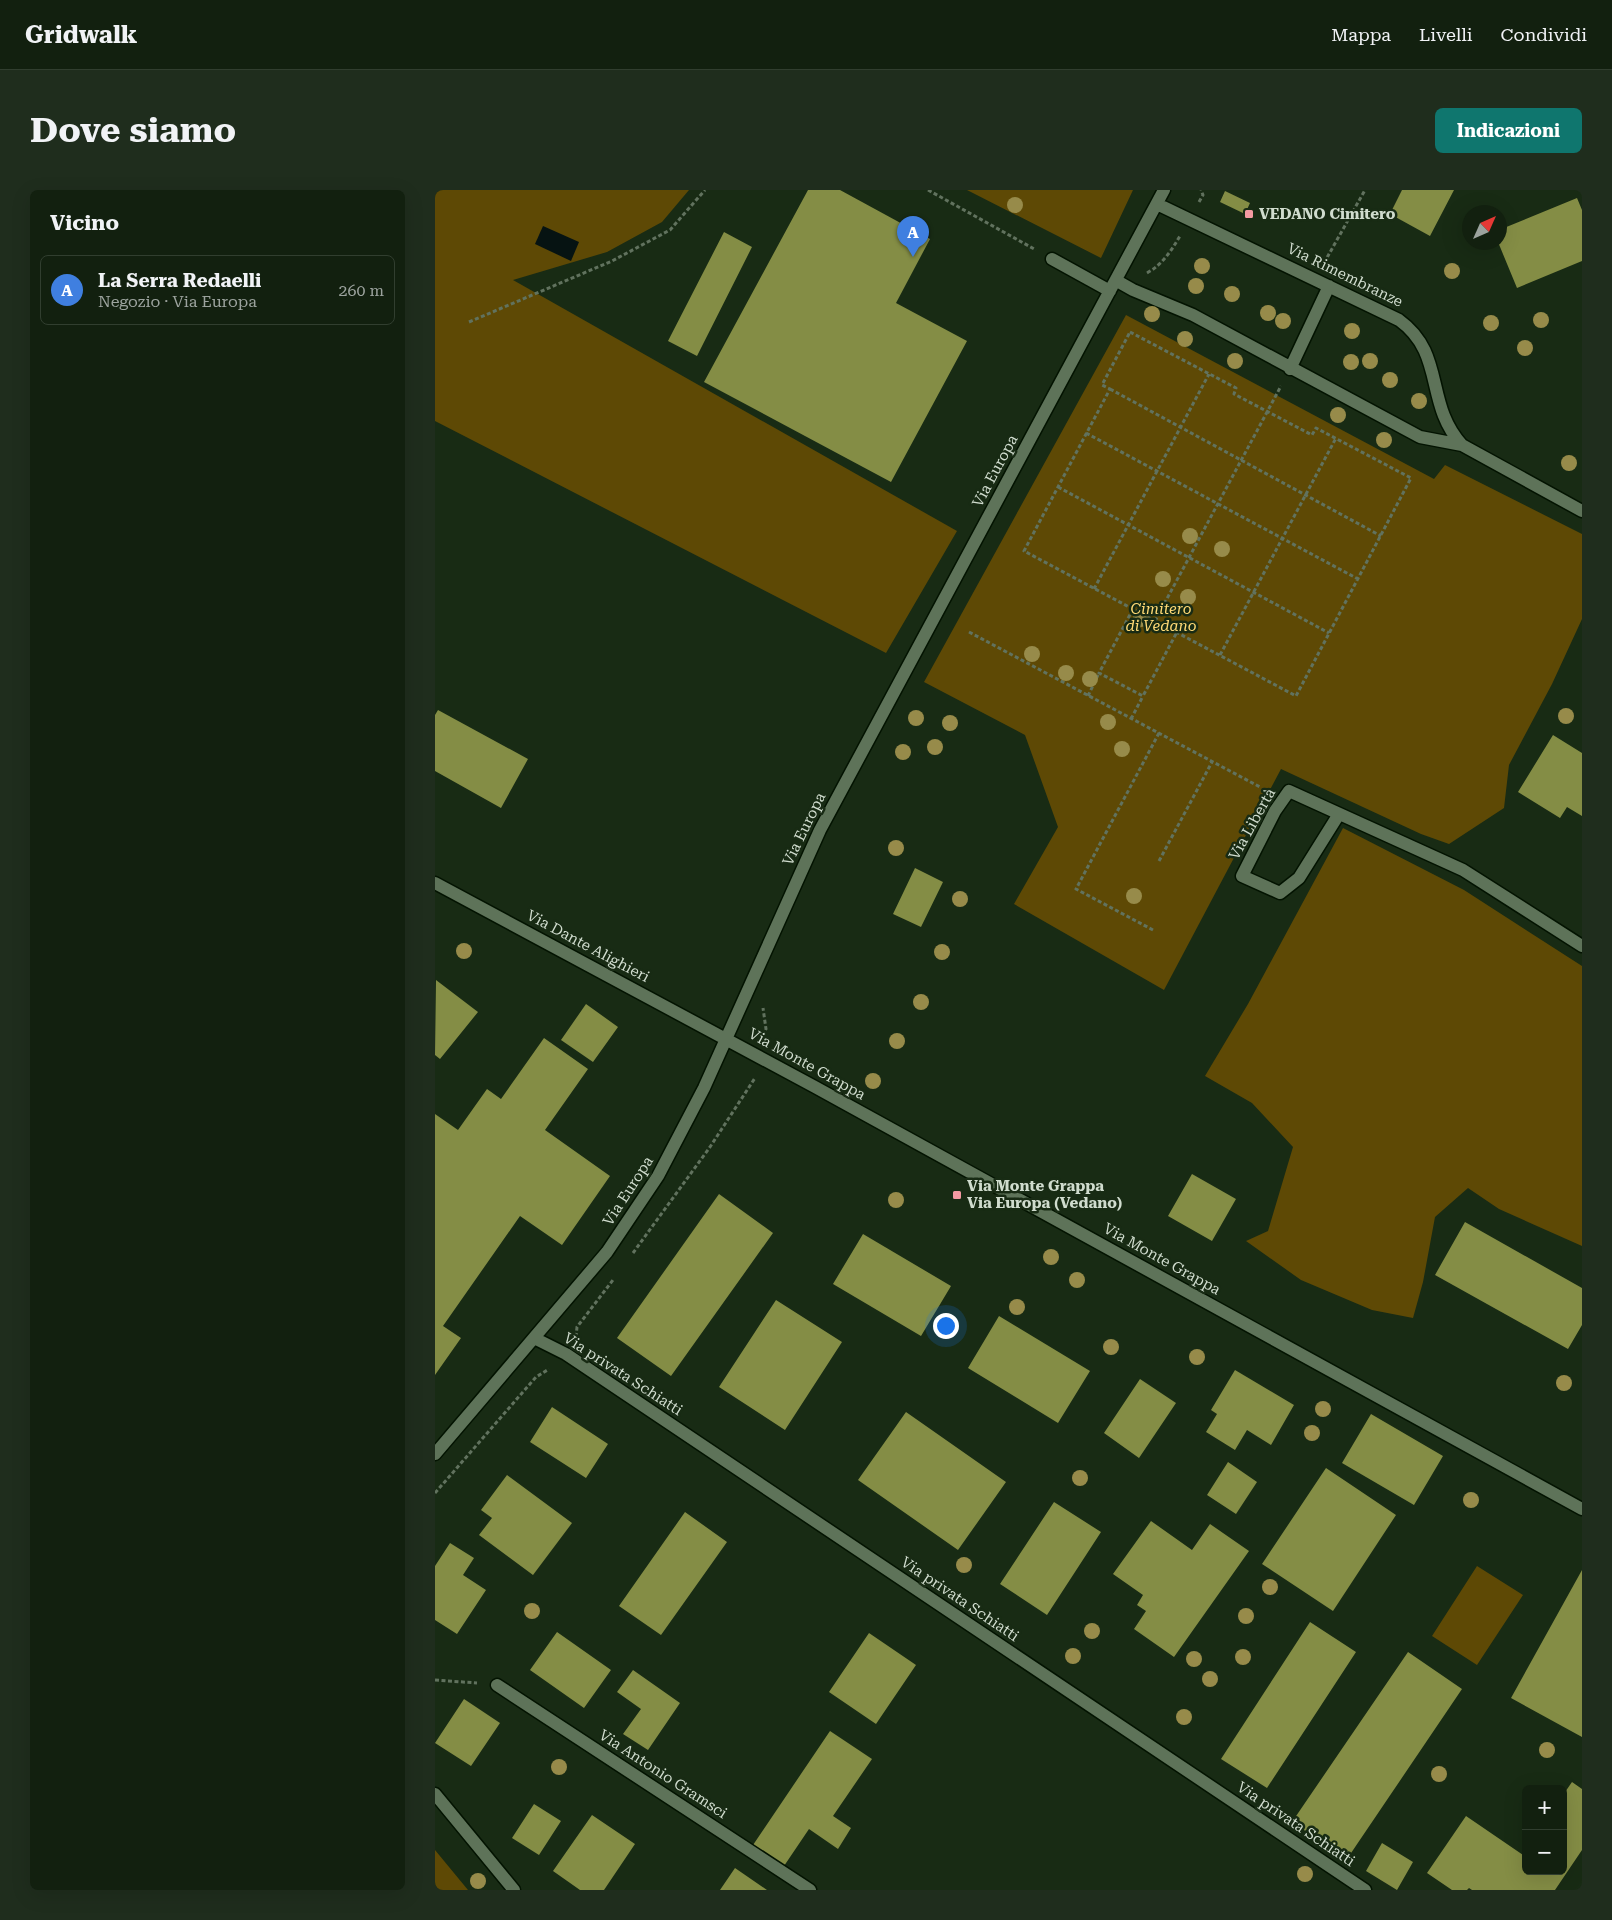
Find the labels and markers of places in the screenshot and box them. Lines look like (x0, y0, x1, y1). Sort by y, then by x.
place label: VEDANO Cimitero (1259, 205, 1396, 223)
marker: VEDANO Cimitero (1243, 208, 1255, 220)
pin: A (897, 216, 929, 257)
place label: Via Monte Grappa Via Europa (Vedano) (967, 1177, 1122, 1212)
marker: Via Monte Grappa Via Europa (Vedano) (951, 1189, 963, 1201)

